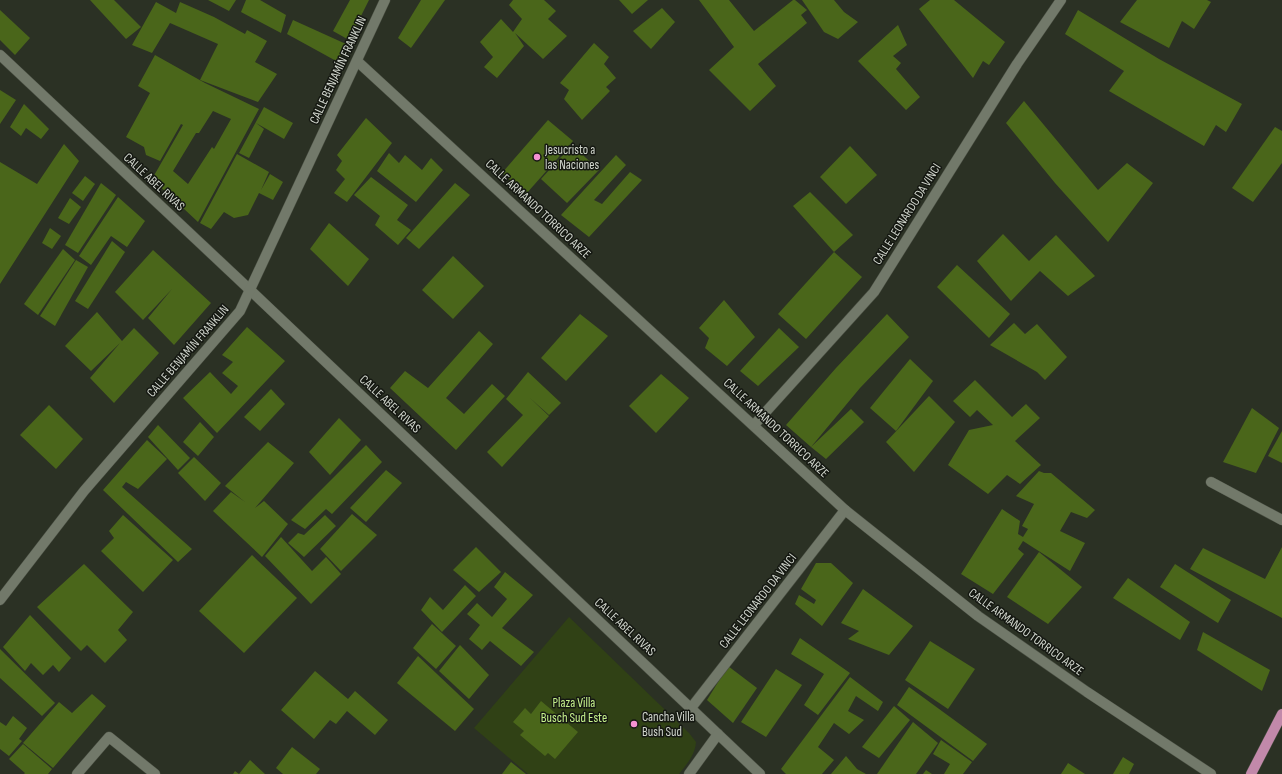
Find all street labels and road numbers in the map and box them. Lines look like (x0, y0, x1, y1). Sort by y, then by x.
street label: CALLE BENJAMÍN FRANKLIN (306, 14, 370, 126)
street label: CALLE ABEL RIVAS (120, 150, 188, 215)
street label: CALLE ARMANDO TORRICO ARZE (482, 156, 594, 262)
street label: CALLE LEONARDO DA VINCI (869, 160, 945, 268)
street label: CALLE BENJAMÍN FRANKLIN (144, 302, 232, 400)
street label: CALLE ABEL RIVAS (356, 372, 424, 437)
street label: CALLE ARMANDO TORRICO ARZE (720, 375, 832, 481)
street label: CALLE LEONARDO DA VINCI (716, 550, 800, 652)
street label: CALLE ARMANDO TORRICO ARZE (965, 585, 1087, 679)
street label: CALLE ABEL RIVAS (591, 595, 659, 660)

